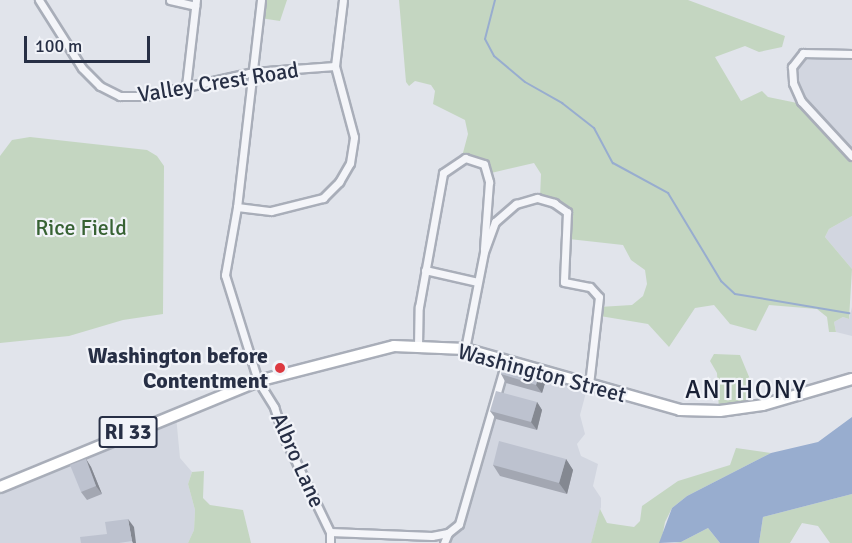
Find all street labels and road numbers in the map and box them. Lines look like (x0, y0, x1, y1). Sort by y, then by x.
street label: Valley Crest Road (136, 56, 300, 108)
street label: Washington Street (455, 338, 629, 408)
street label: Albro Lane (265, 409, 331, 511)
road number: RI 33 (98, 414, 158, 450)

